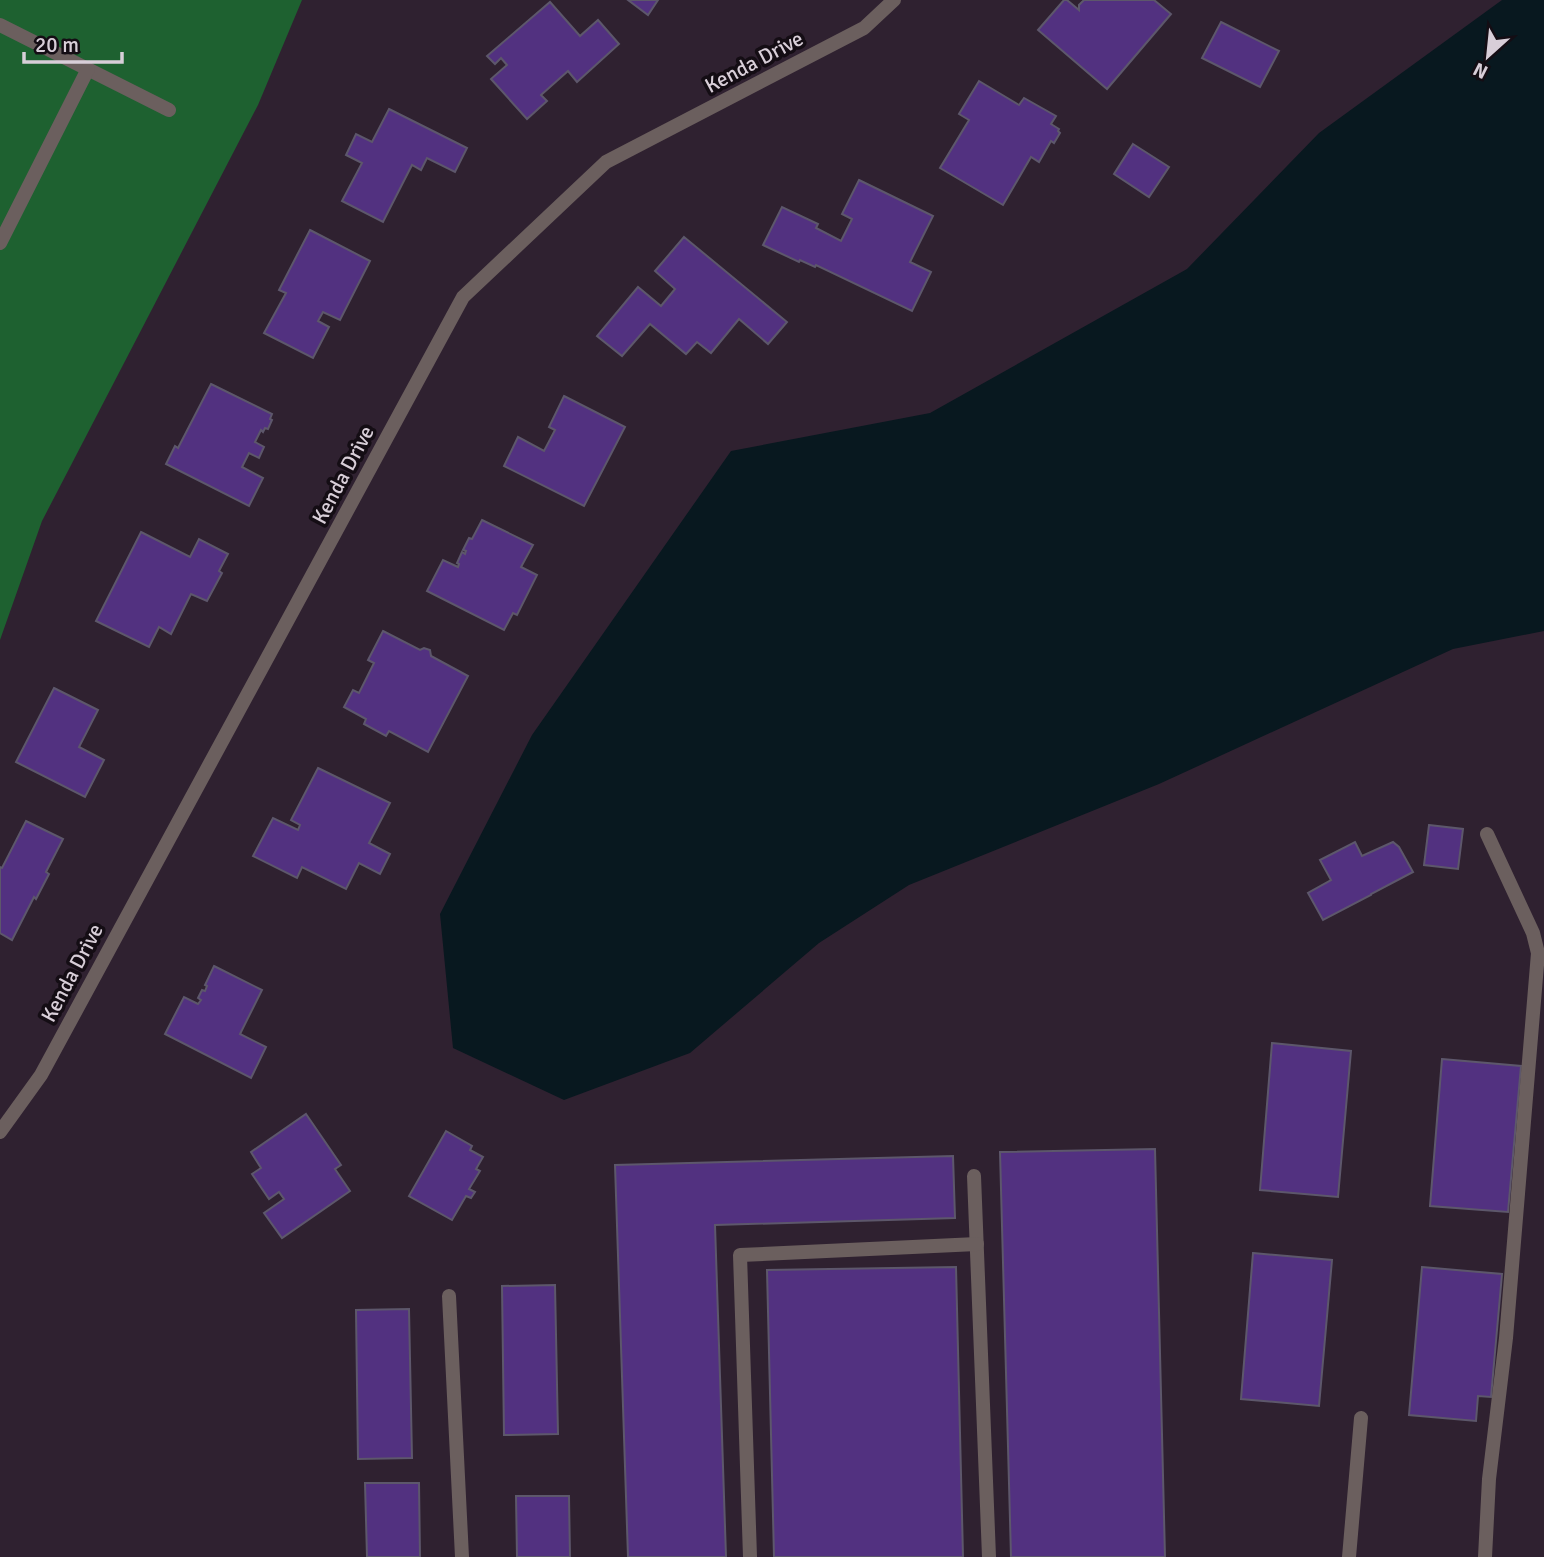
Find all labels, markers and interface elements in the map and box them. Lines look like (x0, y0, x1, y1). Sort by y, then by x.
scale bar (24, 21, 122, 65)
north arrow (1453, 21, 1523, 91)
street label: Kenda Drive (700, 25, 808, 99)
text: 20 m (35, 32, 79, 58)
text: N (1469, 57, 1492, 84)
street label: Kenda Drive (306, 421, 380, 529)
street label: Kenda Drive (35, 919, 109, 1027)

